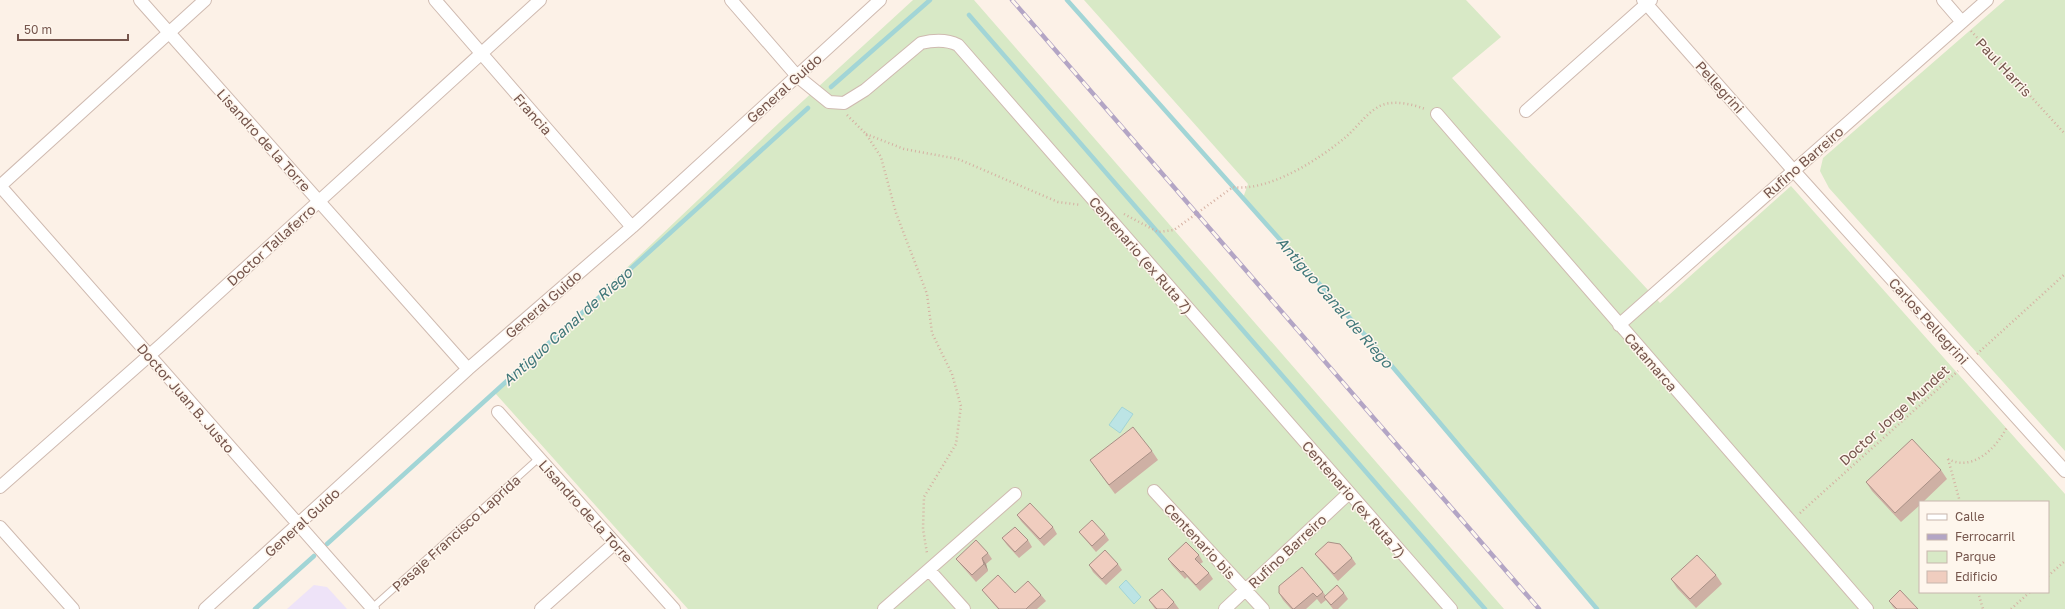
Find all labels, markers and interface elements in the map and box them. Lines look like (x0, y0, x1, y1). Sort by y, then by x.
scale bar (18, 16, 128, 42)
text: 50 m (24, 22, 52, 37)
street label: Paul Harris (1973, 34, 2035, 100)
street label: General Guido (743, 50, 825, 126)
street label: Pellegrini (1692, 57, 1748, 117)
street label: Lisandro de la Torre (213, 85, 315, 195)
street label: Francia (510, 90, 556, 138)
street label: Rufino Barreiro (1759, 123, 1847, 201)
street label: Centenario (ex Ruta 7) (1086, 193, 1196, 317)
street label: Doctor Tallaferro (223, 201, 319, 289)
water label: Antiguo Canal de Riego (1272, 233, 1398, 373)
water label: Antiguo Canal de Riego (499, 262, 637, 390)
street label: General Guido (502, 266, 584, 342)
street label: Carlos Pellegrini (1886, 274, 1972, 368)
street label: Catamarca (1621, 329, 1681, 395)
street label: Doctor Juan B. Justo (134, 340, 238, 456)
street label: Doctor Jorge Mundet (1836, 361, 1952, 469)
street label: Centenario (ex Ruta 7) (1299, 437, 1409, 561)
street label: Lisandro de la Torre (535, 456, 637, 566)
street label: Pasaje Francisco Laprida (388, 471, 524, 595)
street label: General Guido (261, 484, 343, 560)
street label: Centenario bis (1161, 500, 1239, 582)
legend (1919, 501, 2049, 593)
text: Calle (1955, 509, 1985, 524)
street label: Rufino Barreiro (1244, 510, 1330, 592)
text: Ferrocarril (1955, 529, 2015, 544)
text: Parque (1955, 549, 1996, 564)
text: Edificio (1955, 569, 1997, 584)

